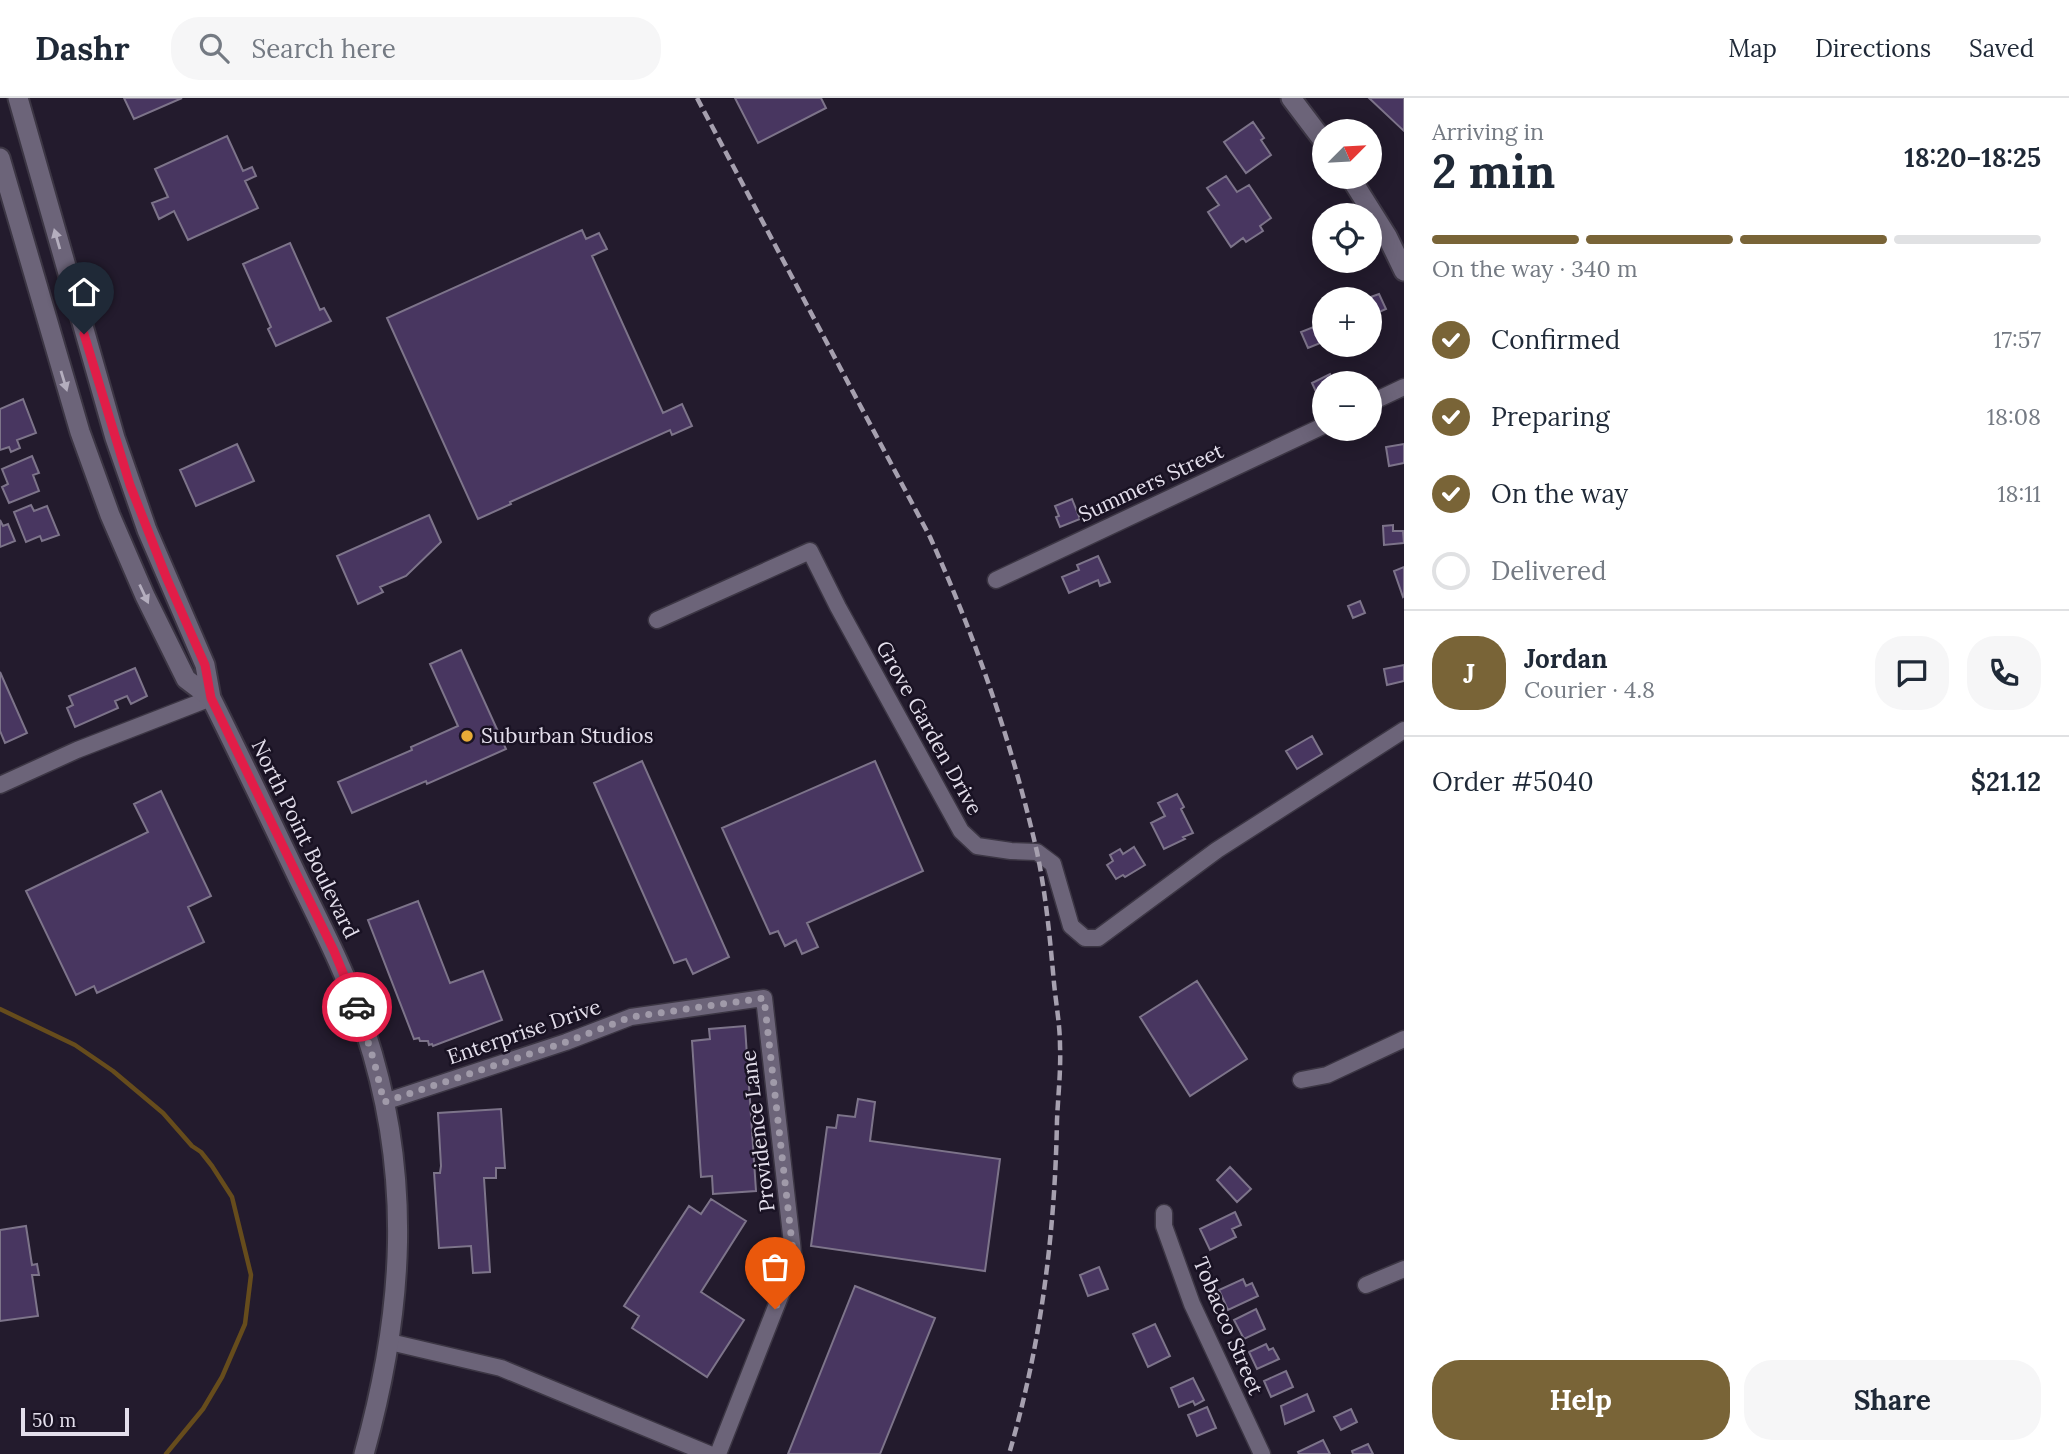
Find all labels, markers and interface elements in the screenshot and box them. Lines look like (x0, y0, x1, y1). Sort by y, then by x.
search box (171, 17, 661, 80)
text: Dashr (35, 27, 129, 69)
icon: search (195, 29, 233, 67)
text: Search here (251, 32, 396, 65)
text: Map (1728, 33, 1777, 64)
text: Directions (1815, 33, 1931, 64)
text: Saved (1969, 33, 2034, 64)
text: Arriving in (1432, 117, 1544, 146)
north arrow (1312, 119, 1382, 189)
map controls (1312, 119, 1382, 441)
text: 18:20–18:25 (1904, 141, 2041, 174)
text: 2 min (1432, 142, 1555, 201)
button: locate (1312, 203, 1382, 273)
one-way arrow (52, 228, 62, 249)
text: On the way · 340 m (1432, 254, 1637, 283)
pin (54, 262, 114, 334)
icon: home (65, 273, 103, 311)
button: + (1312, 287, 1382, 357)
icon: check (1432, 321, 1470, 359)
text: Confirmed (1491, 323, 1620, 356)
text: 17:57 (1993, 325, 2041, 354)
one-way arrow (60, 371, 70, 392)
button: − (1312, 371, 1382, 441)
icon: check (1432, 398, 1470, 436)
text: Preparing (1491, 400, 1610, 433)
text: 18:08 (1987, 402, 2041, 431)
street label: Summers Street (1074, 437, 1228, 528)
icon: check (1432, 475, 1470, 513)
text: On the way (1491, 477, 1628, 510)
text: 18:11 (1997, 479, 2041, 508)
text: Delivered (1491, 554, 1607, 587)
one-way arrow (138, 584, 150, 604)
street label: Grove Garden Drive (870, 636, 989, 820)
button: chat (1875, 636, 1949, 710)
button: phone (1967, 636, 2041, 710)
text: Jordan (1524, 642, 1608, 675)
text: J (1463, 657, 1475, 690)
text: Courier · 4.8 (1524, 675, 1655, 704)
place label: Suburban Studios (481, 722, 653, 749)
marker: Suburban Studios (459, 728, 475, 744)
street label: North Point Boulevard (246, 735, 365, 943)
text: Order #5040 (1432, 765, 1594, 798)
text: $21.12 (1971, 765, 2041, 798)
courier (322, 972, 392, 1042)
icon: car (338, 988, 376, 1026)
street label: Enterprise Drive (443, 993, 604, 1070)
street label: Providence Lane (734, 1049, 781, 1213)
pin (745, 1237, 805, 1309)
icon: bag (756, 1248, 794, 1286)
street label: Tobacco Street (1187, 1253, 1270, 1400)
button: Help (1432, 1360, 1730, 1440)
button: Share (1744, 1360, 2041, 1440)
scale bar (21, 1405, 130, 1437)
text: 50 m (32, 1408, 76, 1432)

